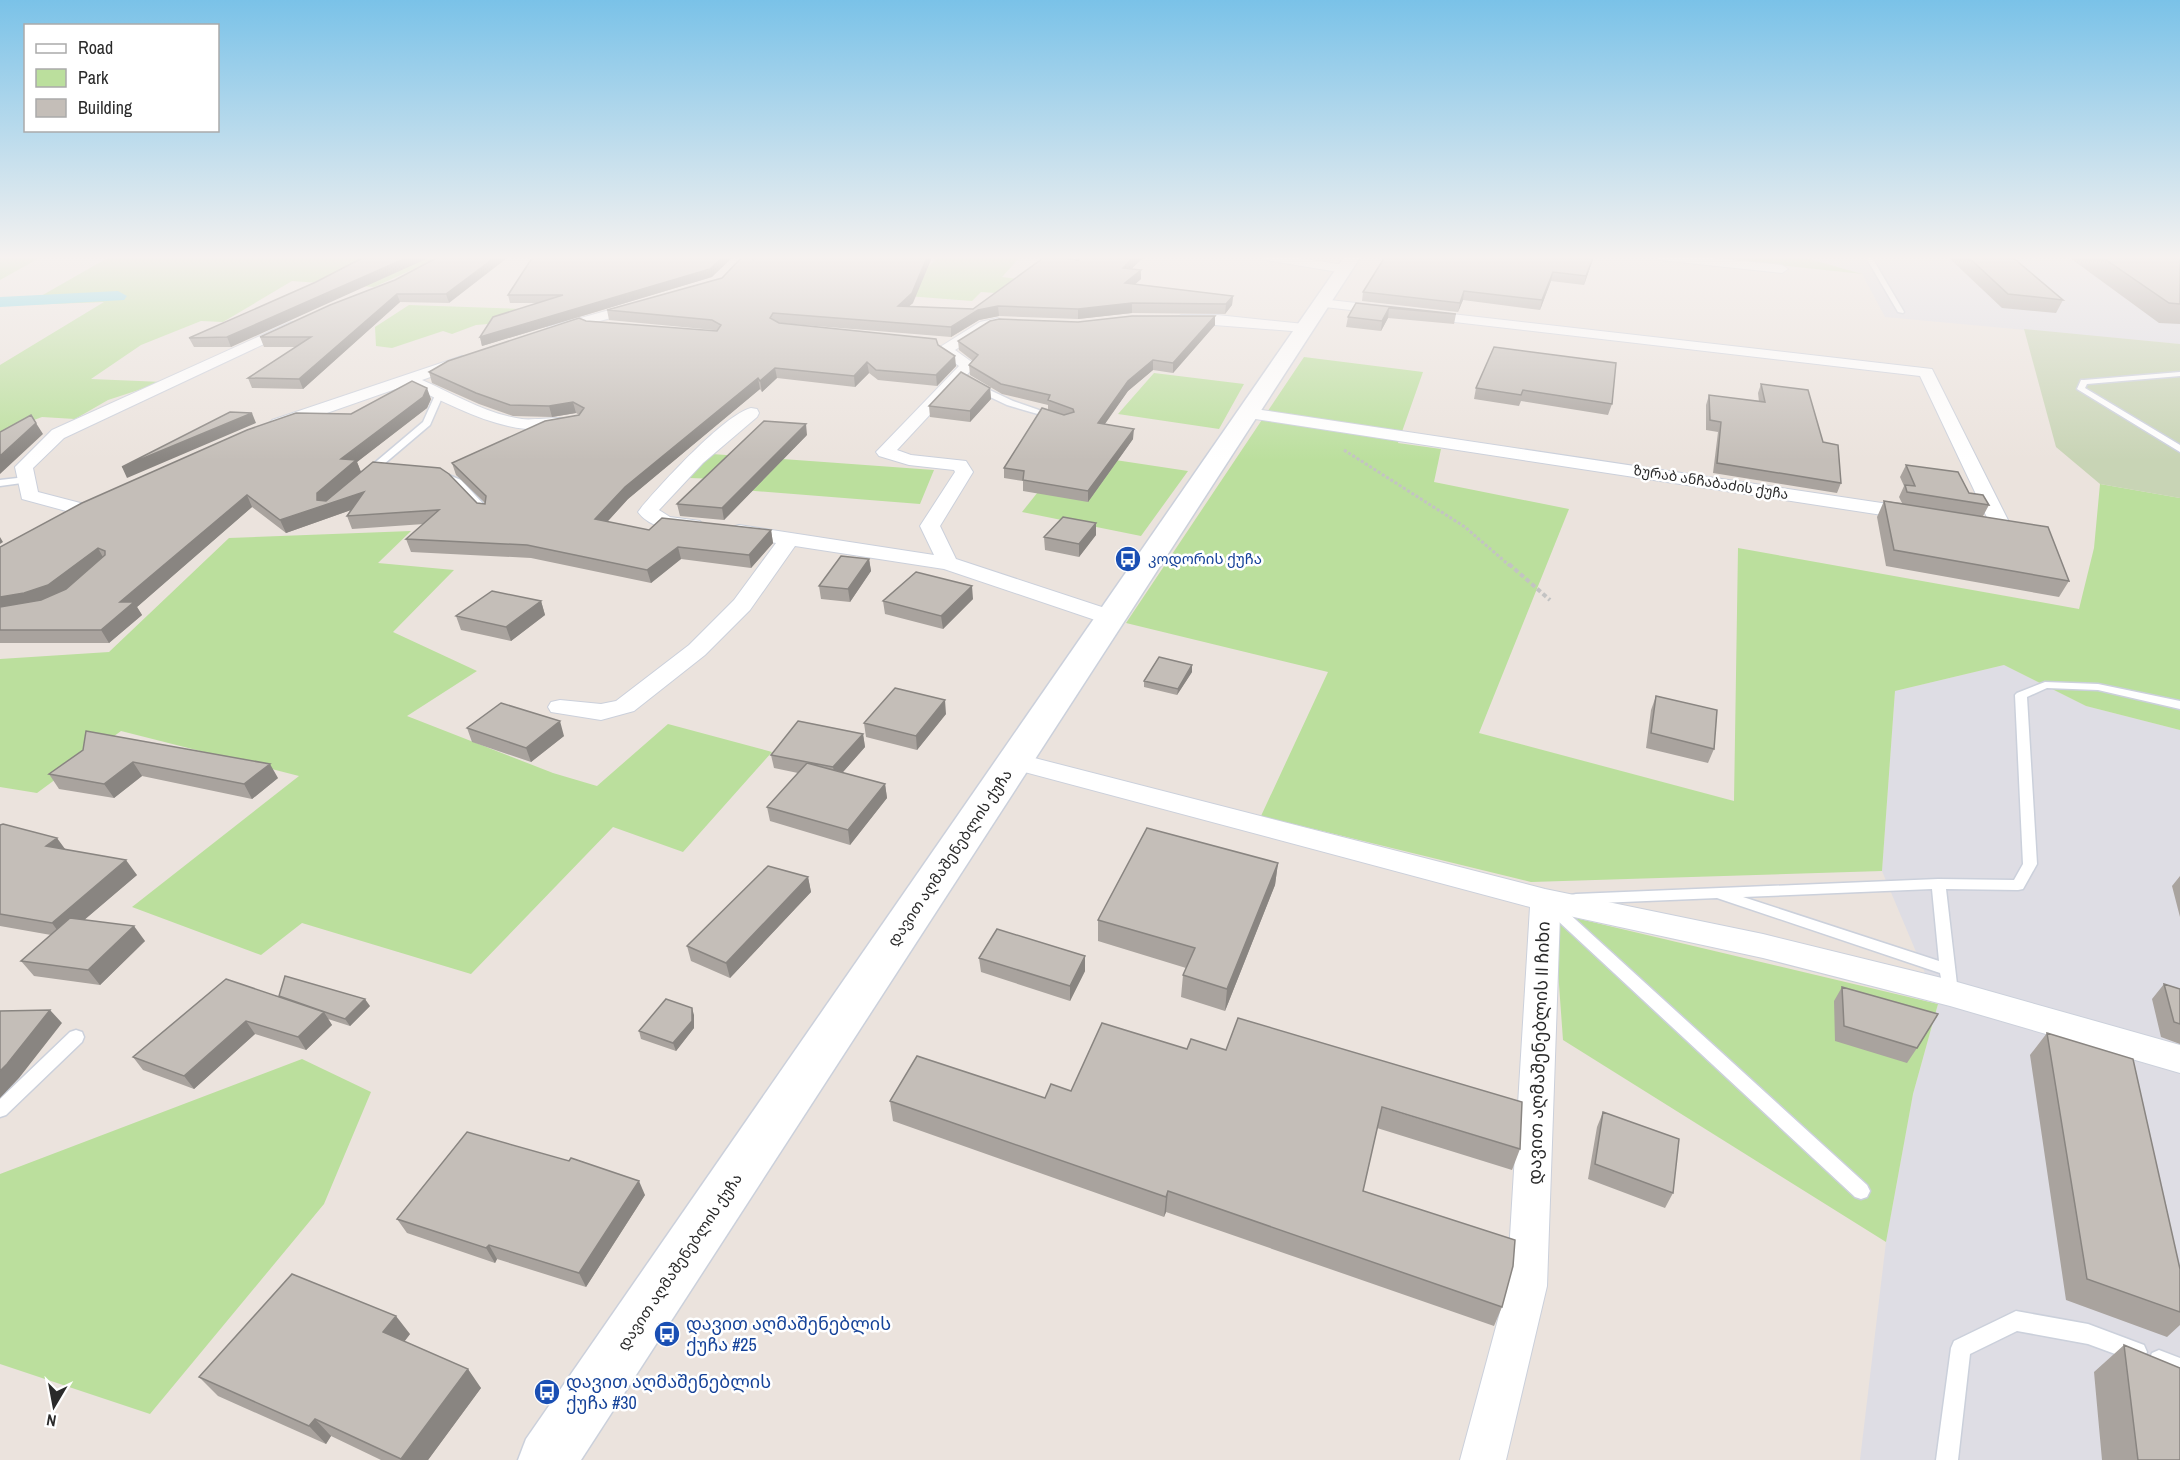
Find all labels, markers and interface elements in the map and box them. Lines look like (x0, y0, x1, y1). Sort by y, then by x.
legend (24, 24, 219, 132)
text: Road (78, 35, 113, 60)
text: Park (78, 65, 109, 90)
text: Building (78, 95, 133, 120)
street label: ზურაბ ანჩაბაძის ქუჩა (1632, 461, 1790, 503)
bus stop icon: კოდორის ქუჩა (1113, 544, 1143, 574)
place label: კოდორის ქუჩა (1148, 548, 1262, 569)
street label: დავით აღმაშენებლის ქუჩა (882, 765, 1017, 950)
street label: დავით აღმაშენებლის II ჩიხი (1521, 921, 1556, 1185)
street label: დავით აღმაშენებლის ქუჩა (612, 1169, 747, 1354)
place label: დავით აღმაშენებლის ქუჩა #25 (686, 1311, 891, 1357)
bus stop icon: დავით აღმაშენებლის ქუჩა #25 (652, 1319, 682, 1349)
place label: დავით აღმაშენებლის ქუჩა #30 (566, 1369, 771, 1415)
north arrow (24, 1376, 84, 1436)
bus stop icon: დავით აღმაშენებლის ქუჩა #30 (532, 1377, 562, 1407)
text: N (45, 1409, 58, 1432)

